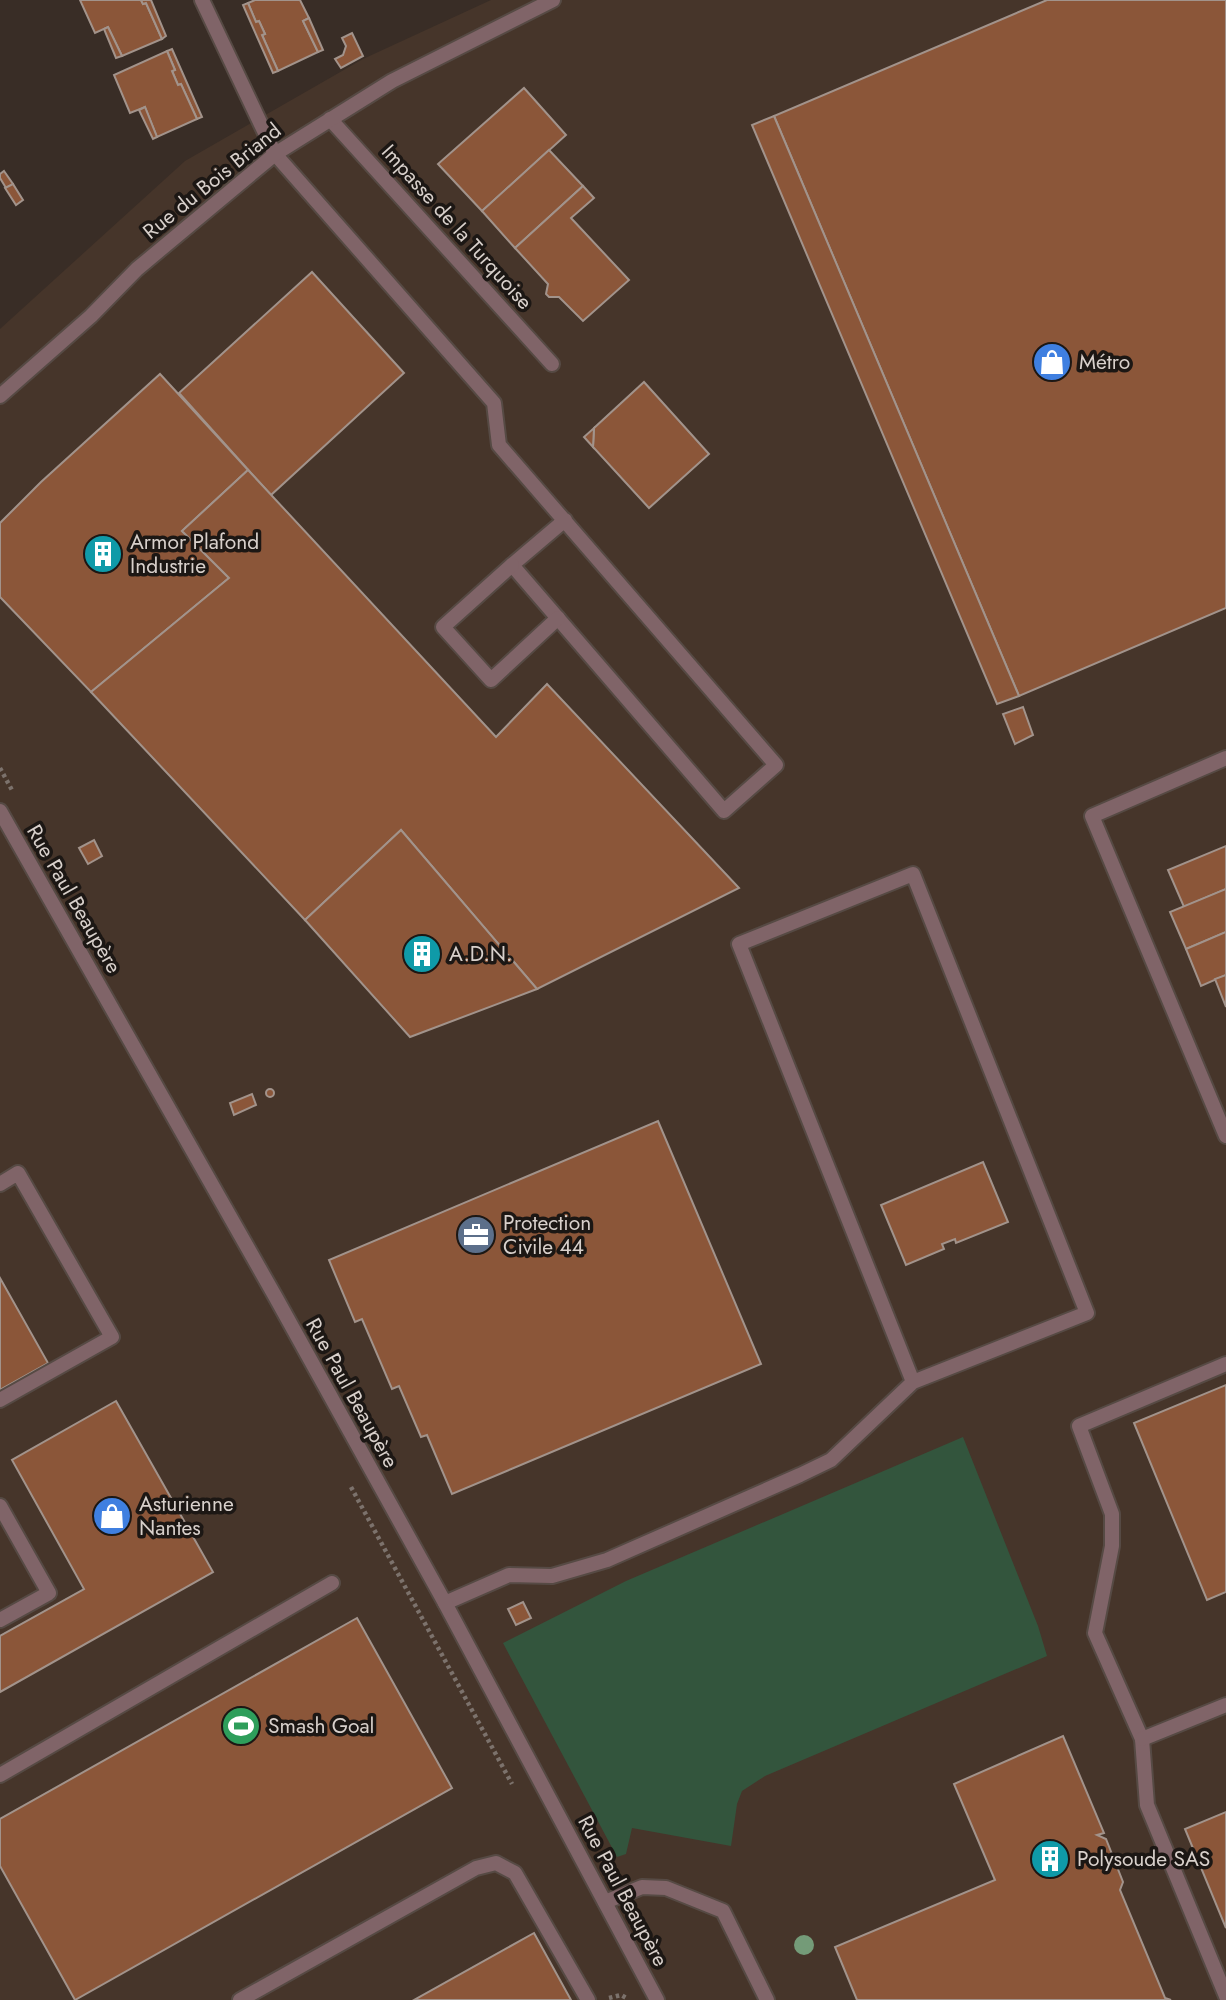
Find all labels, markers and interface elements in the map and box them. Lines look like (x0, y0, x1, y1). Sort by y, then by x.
street label: Rue du Bois Briand (136, 116, 288, 246)
street label: Impasse de la Turquoise (375, 138, 540, 316)
shop icon: Métro (1031, 341, 1073, 383)
place label: Métro (1079, 347, 1130, 377)
place label: Armor Plafond Industrie (130, 527, 259, 581)
building icon: Armor Plafond Industrie (82, 533, 124, 575)
street label: Rue Paul Beaupère (19, 819, 129, 979)
building icon: A.D.N. (401, 933, 443, 975)
place label: A.D.N. (449, 939, 512, 969)
place label: Protection Civile 44 (503, 1208, 591, 1262)
office icon: Protection Civile 44 (455, 1214, 497, 1256)
street label: Rue Paul Beaupère (298, 1313, 406, 1474)
place label: Asturienne Nantes (139, 1489, 234, 1543)
shop icon: Asturienne Nantes (91, 1495, 133, 1537)
sports icon: Smash Goal (220, 1705, 262, 1747)
place label: Smash Goal (268, 1711, 374, 1741)
street label: Rue Paul Beaupère (571, 1810, 676, 1972)
building icon: Polysoude SAS (1029, 1838, 1071, 1880)
place label: Polysoude SAS (1077, 1844, 1210, 1874)

